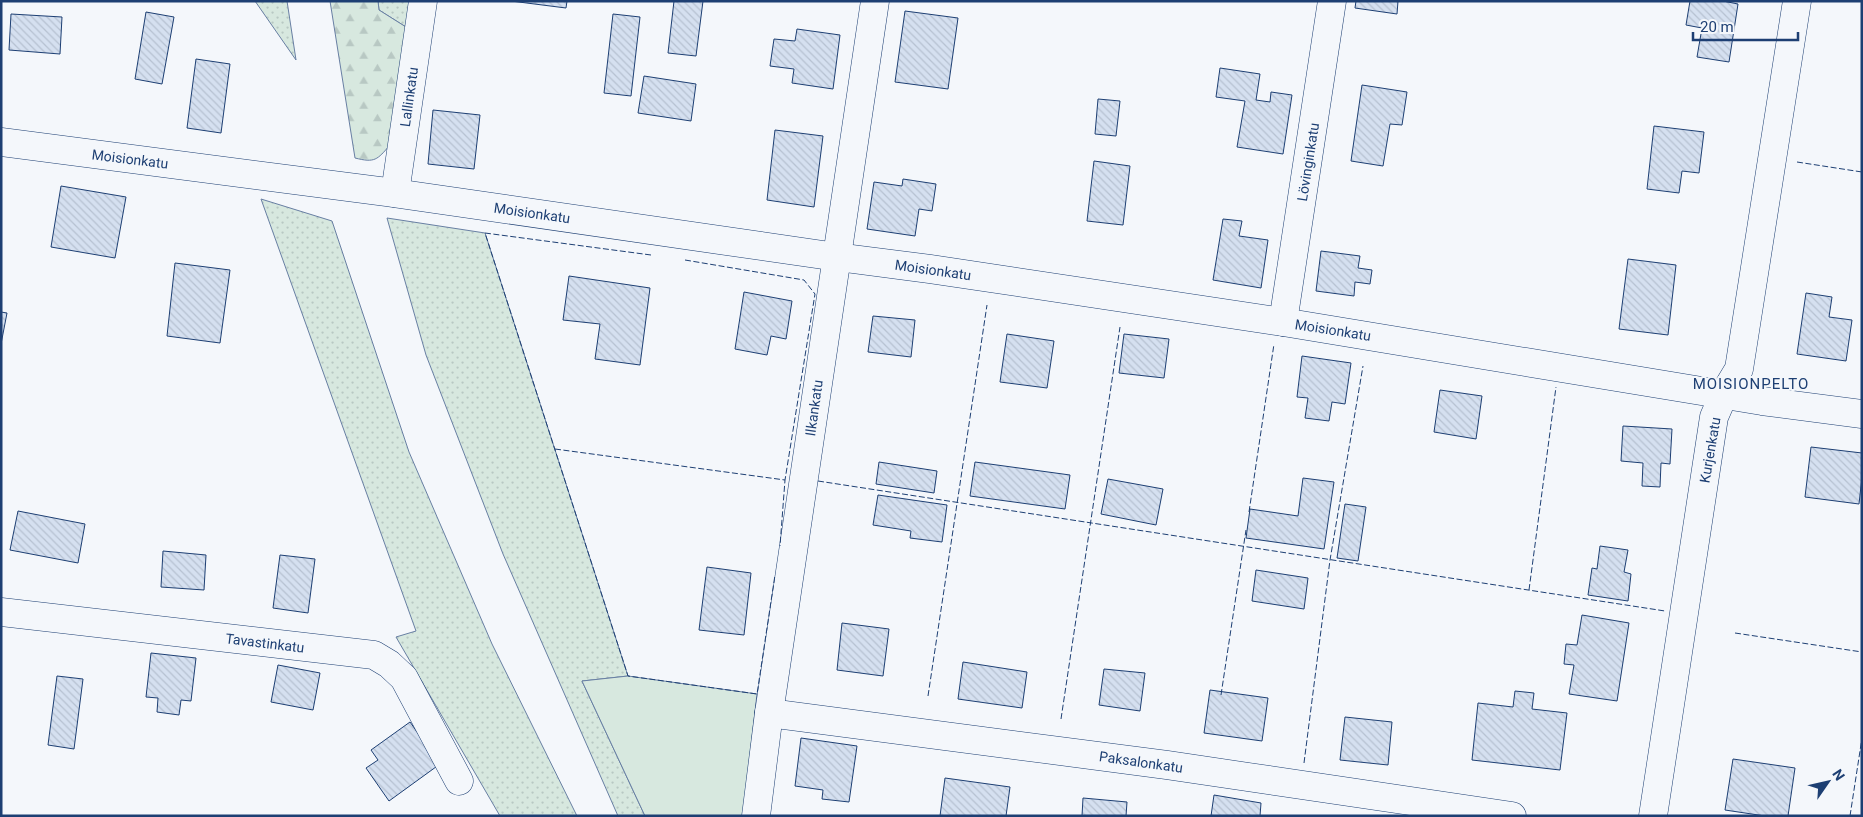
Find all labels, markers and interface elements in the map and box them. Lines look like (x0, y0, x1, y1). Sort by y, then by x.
scale bar (1693, 10, 1798, 42)
text: 20 m (1700, 18, 1734, 36)
street label: Lallinkatu (397, 66, 421, 128)
street label: Lövinginkatu (1294, 122, 1322, 202)
street label: Moisionkatu (91, 146, 169, 172)
street label: Moisionkatu (493, 200, 571, 226)
street label: Moisionkatu (894, 257, 972, 283)
street label: Moisionkatu (1294, 316, 1372, 344)
district label: MOISIONPELTO (1693, 375, 1809, 393)
street label: Ilkankatu (802, 379, 826, 437)
street label: Kurjenkatu (1696, 416, 1724, 484)
street label: Tavastinkatu (225, 630, 305, 656)
street label: Paksalonkatu (1098, 748, 1184, 776)
north arrow (1803, 757, 1853, 807)
text: N (1829, 766, 1848, 783)

